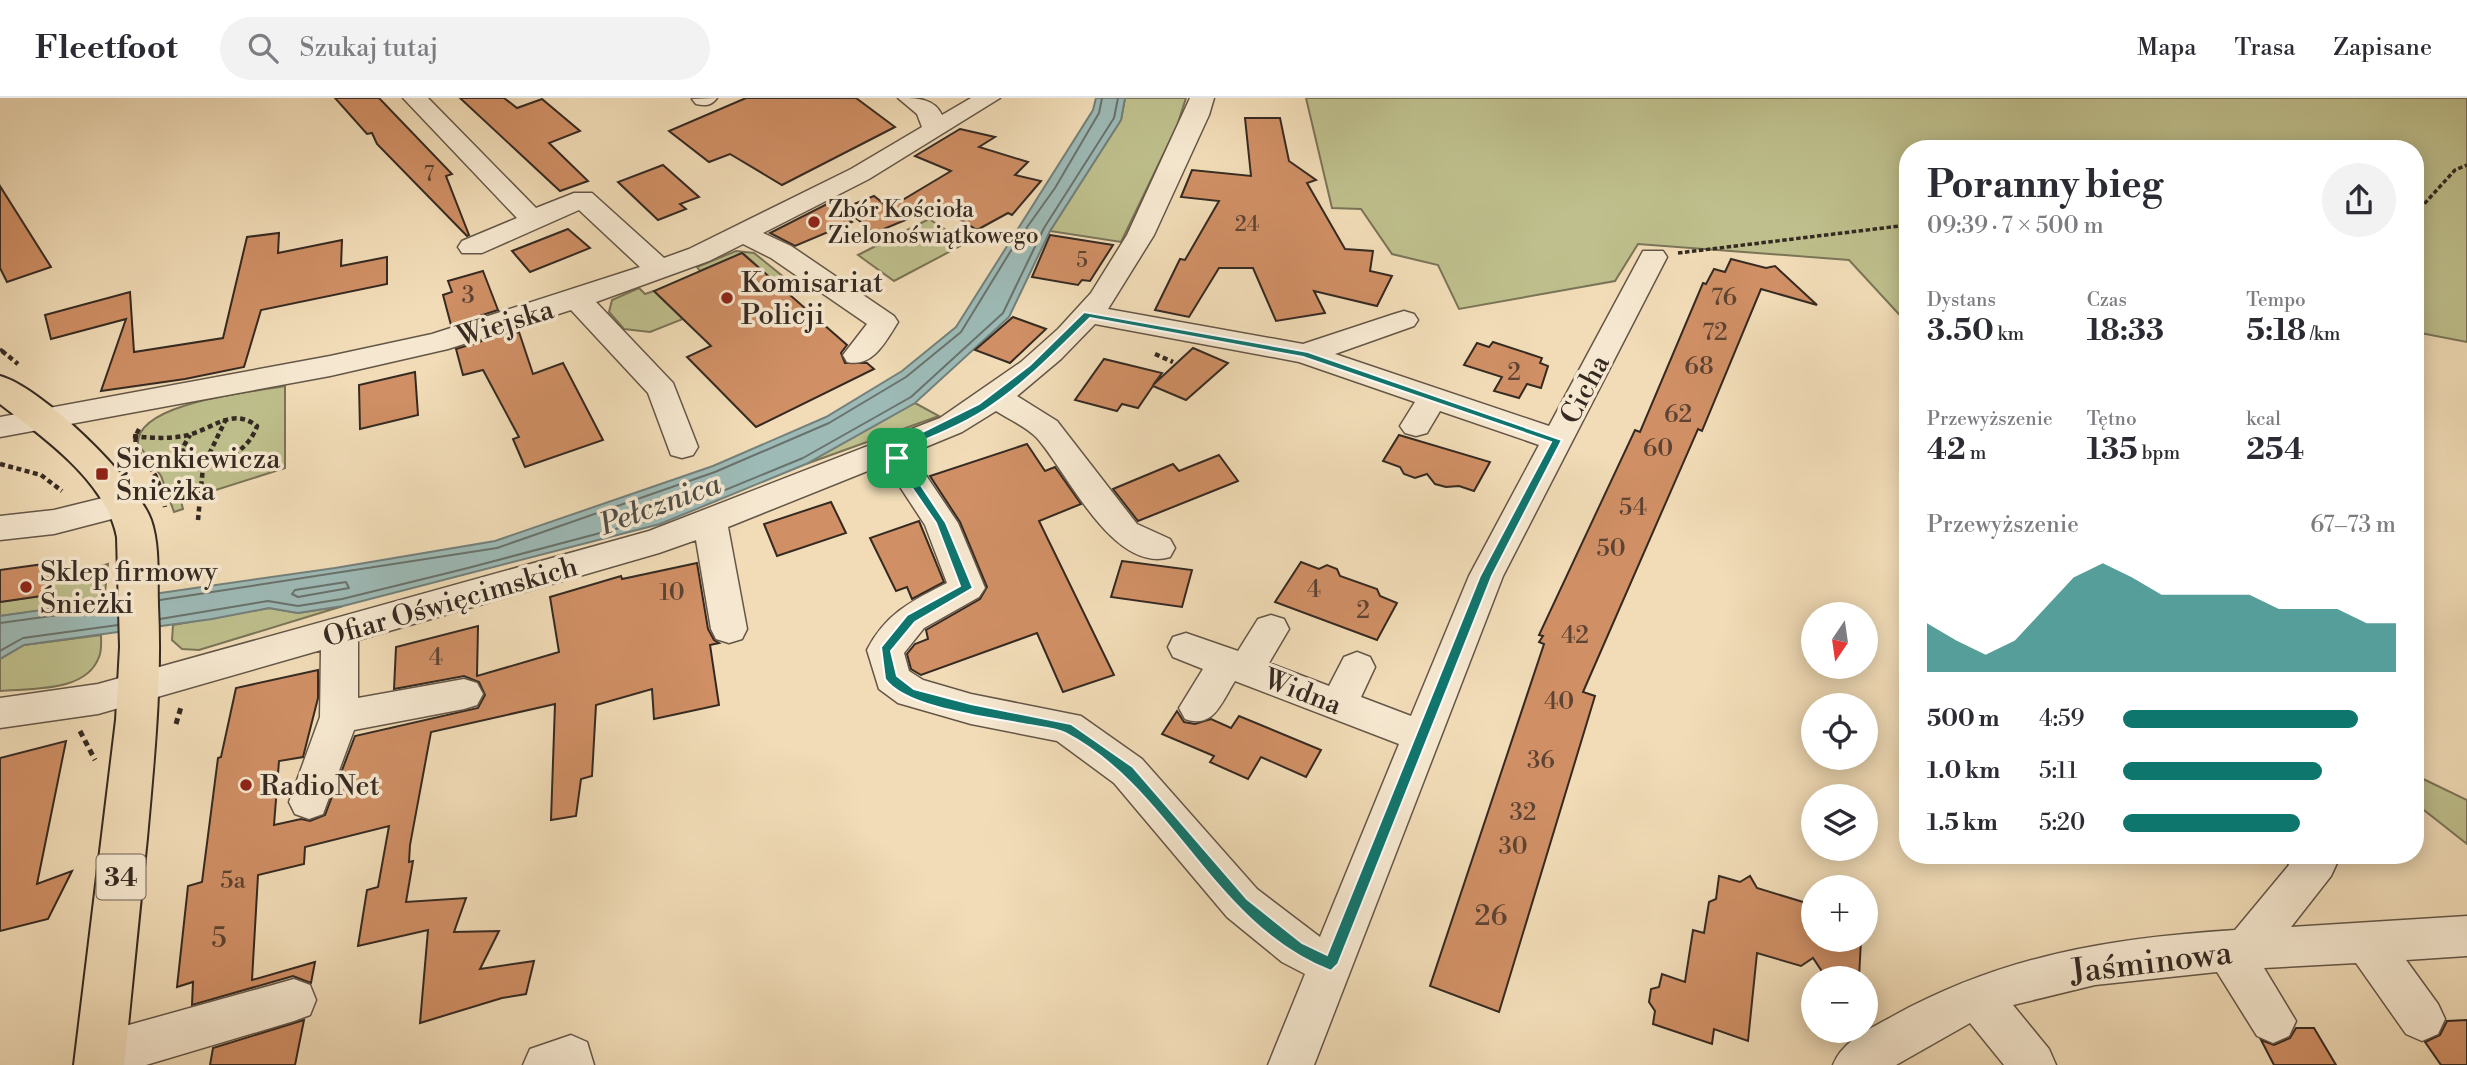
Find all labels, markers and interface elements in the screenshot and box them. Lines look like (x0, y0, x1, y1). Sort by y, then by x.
search box (220, 17, 710, 80)
text: Fleetfoot (35, 28, 178, 69)
icon: search (244, 29, 282, 67)
text: Szukaj tutaj (300, 32, 438, 64)
text: Mapa (2137, 33, 2196, 63)
text: Trasa (2234, 33, 2295, 63)
text: Zapisane (2333, 33, 2432, 63)
house number: 7 (424, 162, 435, 188)
text: Poranny bieg (1927, 162, 2163, 209)
button: share (2322, 163, 2396, 237)
place label: Zbór Kościoła Zielonoświątkowego (828, 196, 1039, 250)
house number: 24 (1235, 212, 1259, 238)
text: 09:39 · 7 × 500 m (1927, 212, 2104, 240)
marker: Zbór Kościoła Zielonoświątkowego (806, 214, 822, 230)
house number: 5 (1076, 248, 1088, 274)
place label: Komisariat Policji (741, 266, 883, 333)
house number: 3 (461, 281, 475, 311)
house number: 76 (1711, 283, 1737, 313)
text: Dystans (1927, 288, 1996, 312)
text: Czas (2087, 288, 2127, 312)
text: Tempo (2246, 288, 2306, 312)
marker: Komisariat Policji (719, 290, 735, 306)
street label: Wiejska (452, 292, 559, 355)
text: 3.50 (1927, 312, 1994, 350)
text: 18:33 (2087, 312, 2164, 350)
text: 5:18 (2246, 312, 2306, 350)
house number: 72 (1702, 318, 1728, 348)
text: km (1994, 322, 2024, 346)
text: /km (2306, 322, 2340, 346)
street label: Cicha (1553, 348, 1618, 430)
house number: 68 (1684, 352, 1714, 382)
house number: 2 (1507, 358, 1521, 388)
house number: 62 (1664, 400, 1692, 430)
text: Przewyższenie (1927, 407, 2053, 431)
text: Tętno (2087, 407, 2137, 431)
text: kcal (2246, 407, 2281, 431)
pin (867, 428, 927, 488)
text: 42 (1927, 431, 1966, 469)
text: 135 (2087, 431, 2138, 469)
text: 254 (2246, 431, 2304, 469)
house number: 60 (1643, 434, 1673, 464)
icon: arrive (878, 439, 916, 477)
text: m (1966, 441, 1986, 465)
text: bpm (2138, 441, 2180, 465)
place label: Sienkiewicza Śnieżka (116, 442, 281, 509)
water label: Pełcznica (594, 465, 726, 545)
marker: Sienkiewicza Śnieżka (94, 466, 110, 482)
house number: 54 (1619, 493, 1647, 523)
text: Przewyższenie (1927, 511, 2079, 539)
text: 67–73 m (2310, 511, 2396, 539)
house number: 50 (1596, 534, 1626, 564)
street label: Ofiar Oświęcimskich (319, 549, 582, 656)
place label: Sklep firmowy Śnieżki (40, 555, 218, 622)
house number: 4 (1307, 575, 1321, 605)
house number: 10 (659, 578, 685, 608)
marker: Sklep firmowy Śnieżki (18, 579, 34, 595)
house number: 2 (1356, 596, 1370, 626)
north arrow (1801, 602, 1878, 679)
map controls (1801, 602, 1878, 1043)
house number: 42 (1561, 621, 1589, 651)
house number: 4 (429, 643, 443, 673)
street label: Widna (1258, 661, 1347, 723)
house number: 40 (1544, 687, 1574, 717)
button: locate (1801, 693, 1878, 770)
text: 500 m (1927, 705, 1999, 733)
text: 4:59 (2039, 705, 2085, 733)
house number: 36 (1527, 746, 1555, 776)
text: 1.0 km (1927, 757, 2000, 785)
text: 5:11 (2039, 757, 2077, 785)
place label: RadioNet (260, 769, 380, 804)
marker: RadioNet (238, 777, 254, 793)
button: layers (1801, 784, 1878, 861)
house number: 32 (1510, 798, 1536, 828)
text: 1.5 km (1927, 809, 1998, 837)
text: 5:20 (2039, 809, 2085, 837)
house number: 30 (1498, 832, 1528, 862)
road number: 34 (96, 855, 146, 900)
house number: 5a (220, 866, 247, 896)
button: + (1801, 875, 1878, 952)
house number: 26 (1475, 899, 1507, 934)
house number: 5 (211, 921, 227, 956)
street label: Jaśminowa (2067, 933, 2235, 994)
button: − (1801, 966, 1878, 1043)

